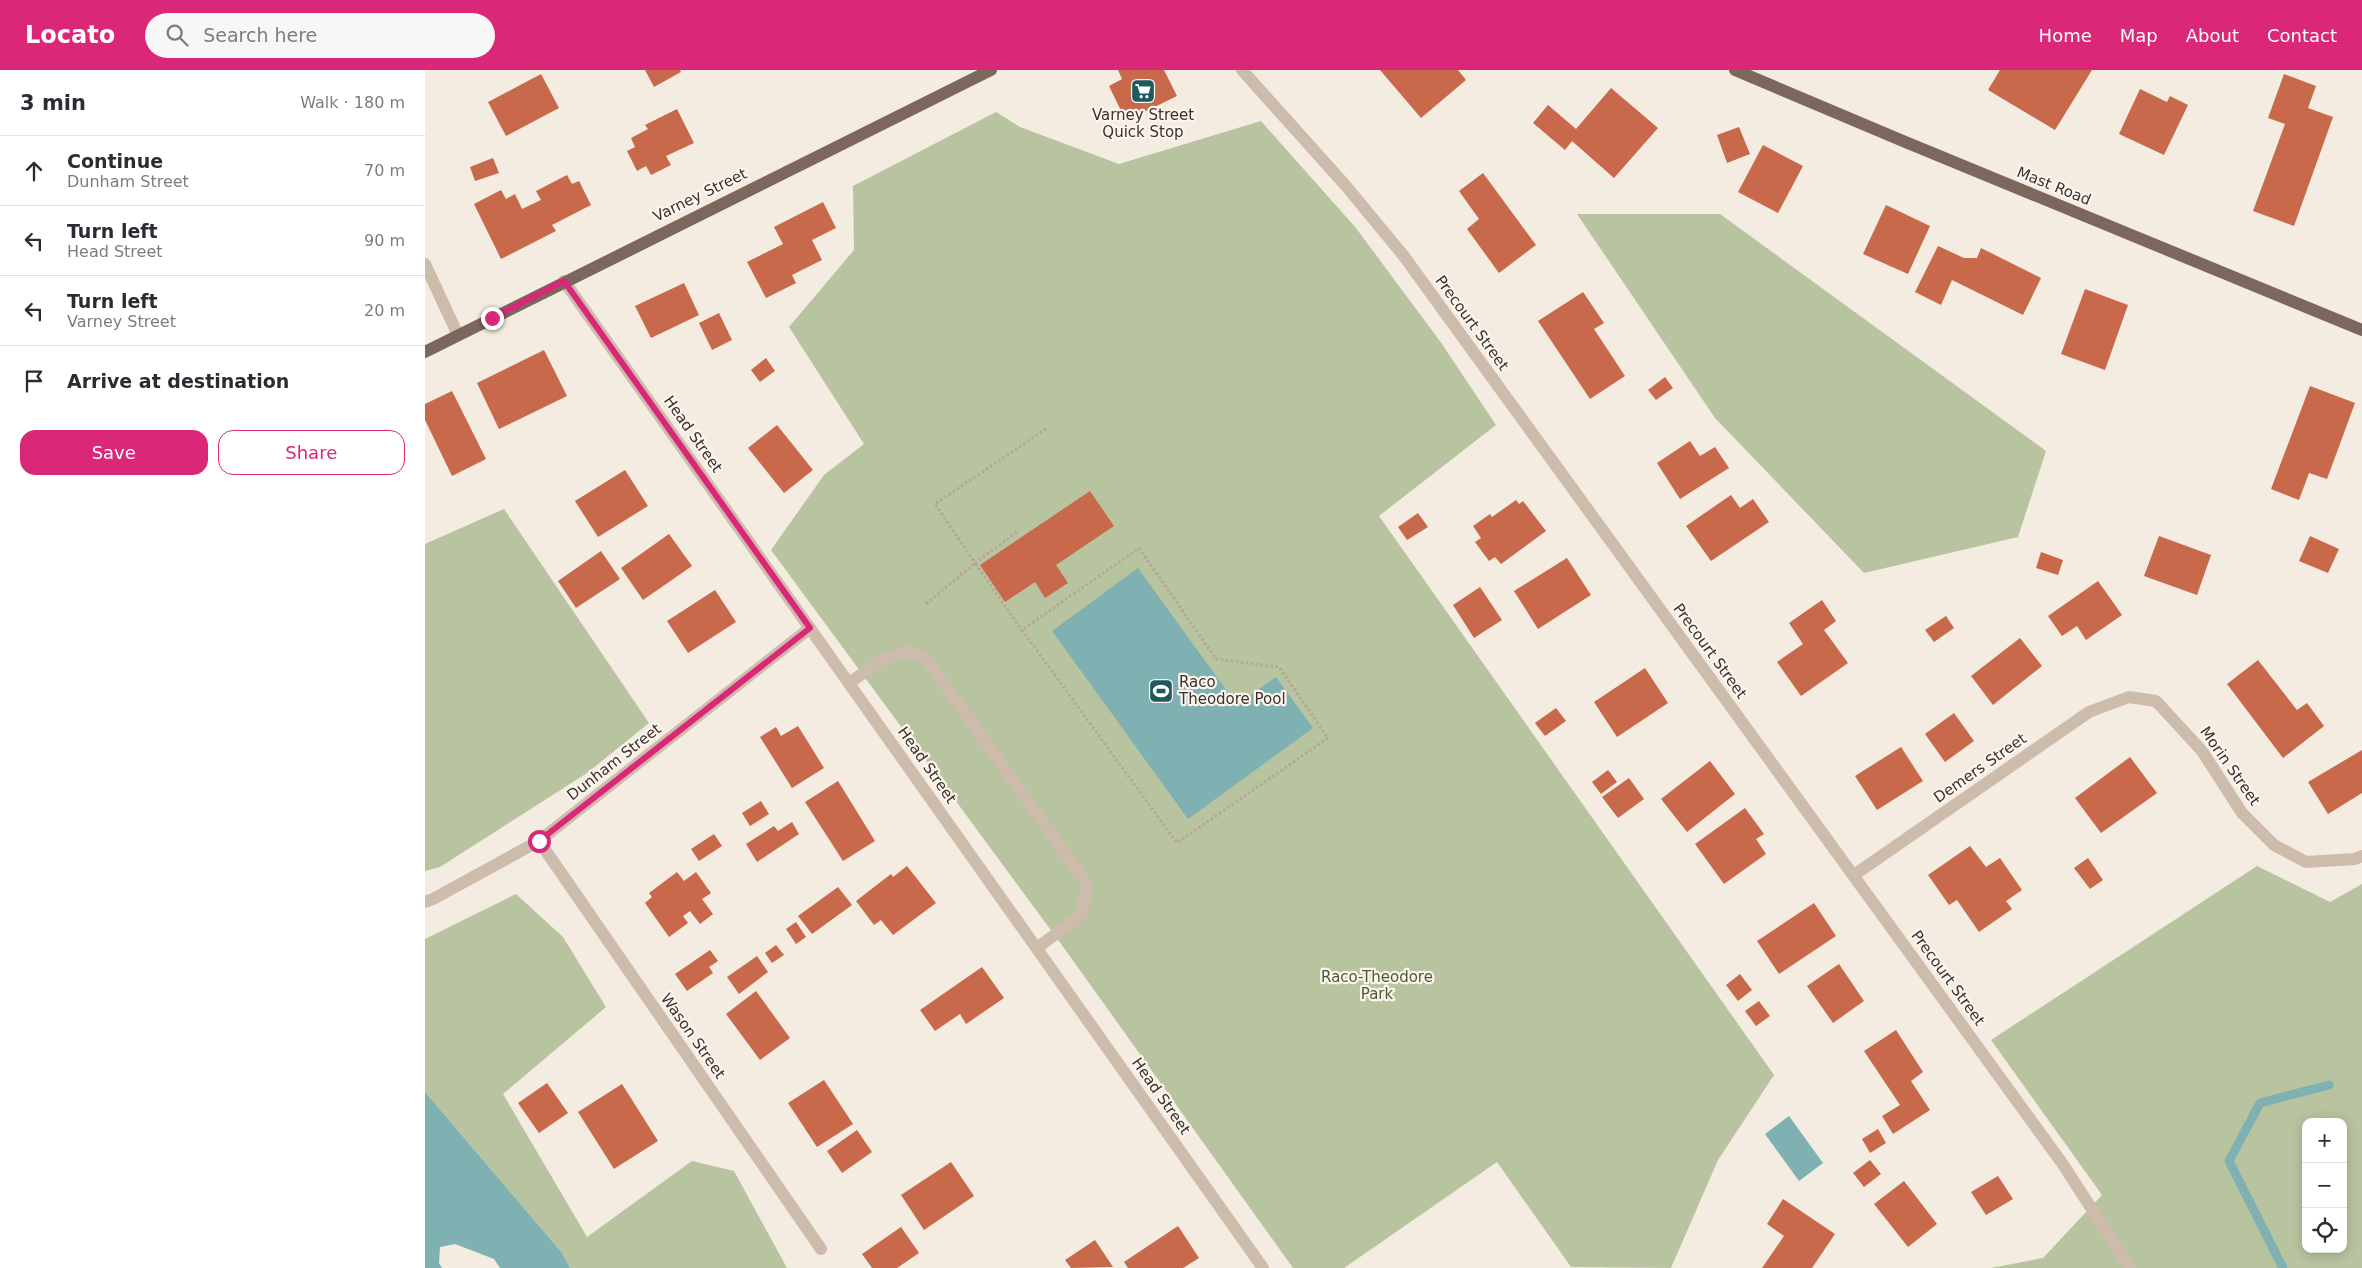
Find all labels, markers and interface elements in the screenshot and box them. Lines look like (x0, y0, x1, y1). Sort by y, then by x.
search box (145, 13, 495, 58)
text: Locato (25, 21, 115, 49)
icon: search (163, 21, 191, 49)
text: Search here (203, 24, 317, 46)
text: Home (2039, 25, 2092, 46)
text: Map (2120, 25, 2158, 46)
text: About (2186, 25, 2239, 46)
text: Contact (2267, 25, 2337, 46)
supermarket icon: Varney Street Quick Stop (1130, 78, 1156, 104)
text: 3 min (20, 91, 86, 115)
text: Walk · 180 m (300, 93, 405, 112)
place label: Varney Street Quick Stop (1092, 106, 1194, 141)
text: Continue (67, 150, 163, 172)
icon: ahead (20, 157, 48, 185)
text: 70 m (364, 161, 405, 180)
street label: Mast Road (2014, 163, 2094, 209)
street label: Varney Street (650, 164, 750, 225)
text: Dunham Street (67, 172, 189, 191)
text: Turn left (67, 220, 158, 242)
icon: left (20, 227, 48, 255)
text: 90 m (364, 231, 405, 250)
text: Head Street (67, 242, 163, 261)
street label: Precourt Street (1431, 272, 1513, 374)
text: Turn left (67, 290, 158, 312)
icon: left (20, 297, 48, 325)
text: 20 m (364, 301, 405, 320)
route end (481, 307, 504, 330)
text: Varney Street (67, 312, 176, 331)
icon: arrive (20, 367, 48, 395)
text: Arrive at destination (67, 370, 289, 392)
street label: Head Street (660, 392, 726, 476)
button: Save (20, 430, 208, 475)
button: Share (218, 430, 405, 475)
street label: Precourt Street (1669, 600, 1751, 702)
place label: Raco Theodore Pool (1178, 673, 1286, 708)
sports icon: Raco Theodore Pool (1148, 678, 1174, 704)
street label: Dunham Street (563, 720, 665, 804)
street label: Head Street (894, 723, 960, 807)
street label: Morin Street (2196, 723, 2264, 809)
street label: Demers Street (1930, 729, 2030, 807)
route start (528, 830, 551, 853)
street label: Precourt Street (1907, 927, 1989, 1029)
park label: Raco-Theodore Park (1321, 968, 1433, 1003)
street label: Wason Street (657, 990, 729, 1082)
street label: Head Street (1128, 1054, 1194, 1138)
map controls (2302, 1118, 2347, 1253)
button: + (2302, 1118, 2347, 1163)
button: − (2302, 1163, 2347, 1208)
button: locate (2302, 1208, 2347, 1253)

